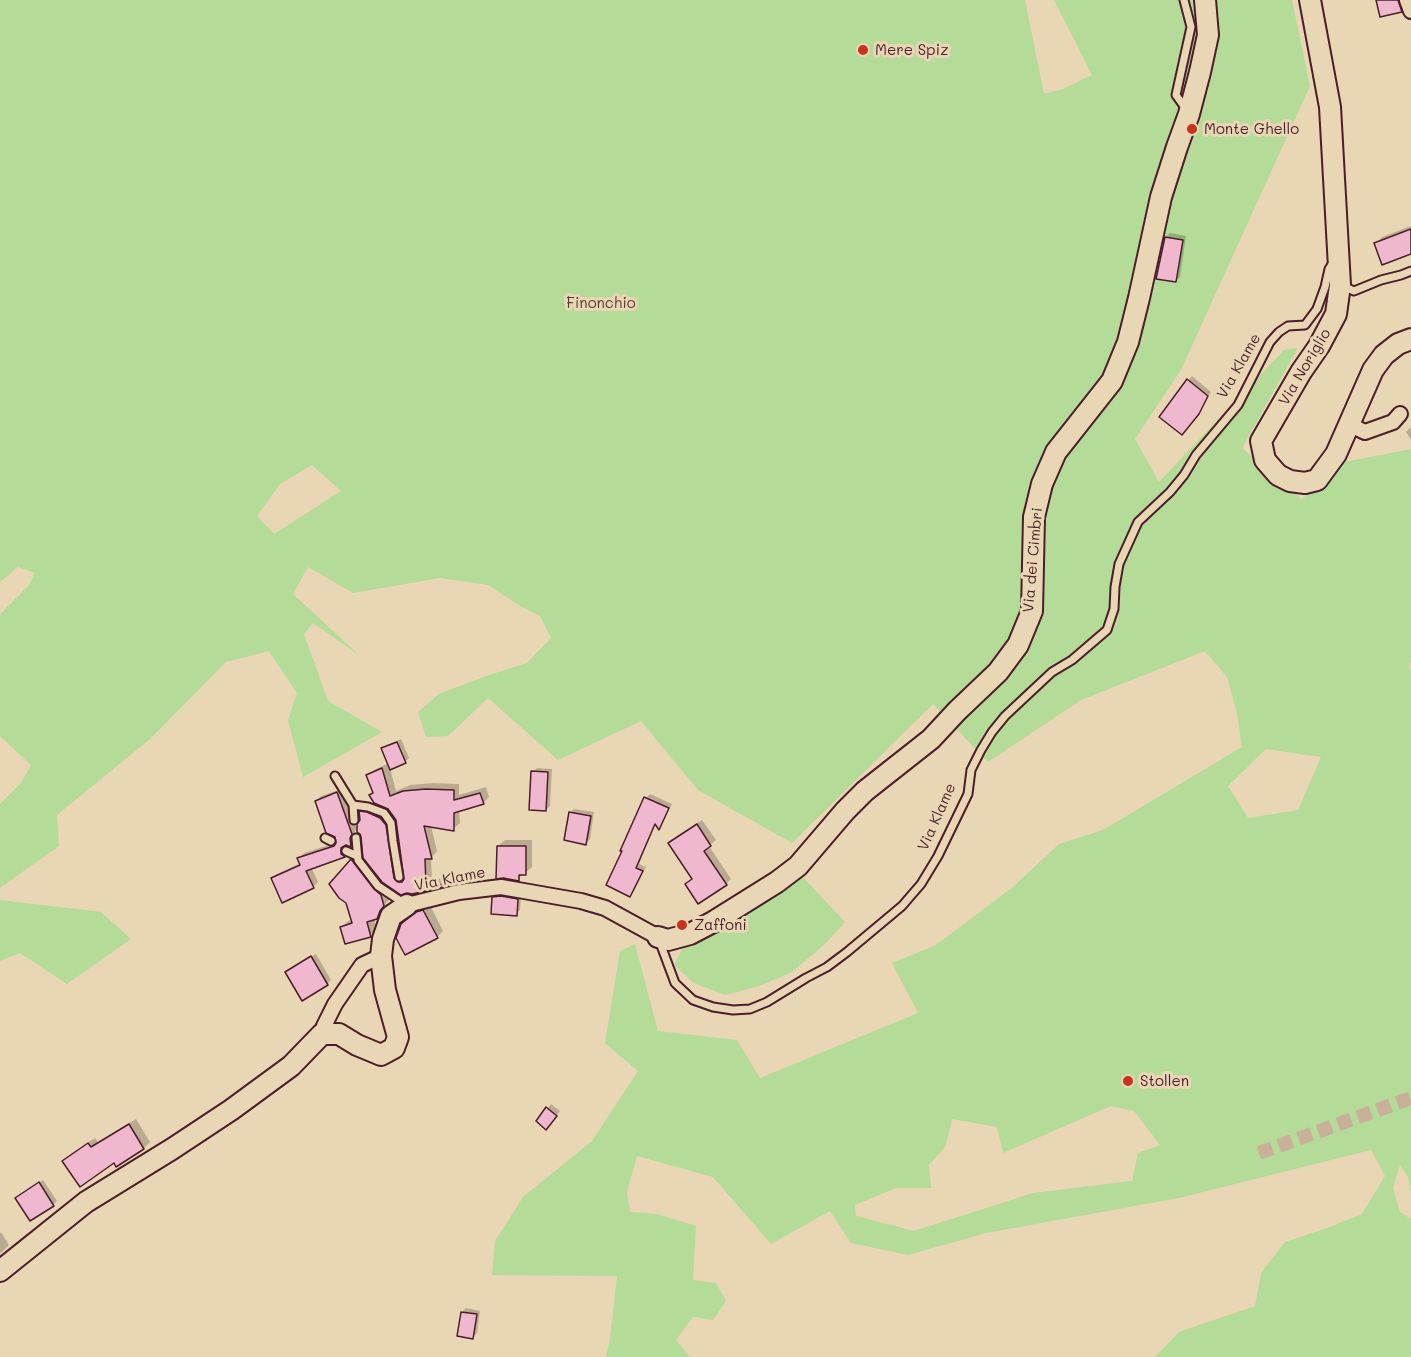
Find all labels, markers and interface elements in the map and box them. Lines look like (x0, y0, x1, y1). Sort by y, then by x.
place label: Mere Spiz (875, 41, 948, 59)
marker: Mere Spiz (856, 43, 870, 57)
place label: Monte Ghello (1204, 120, 1299, 138)
marker: Monte Ghello (1185, 122, 1199, 136)
park label: Finonchio (566, 294, 636, 312)
street label: Via Noriglio (1275, 325, 1335, 409)
street label: Via Klame (1213, 330, 1265, 402)
street label: Via dei Cimbri (1019, 507, 1047, 613)
street label: Via Klame (914, 781, 960, 853)
street label: Via Klame (413, 863, 487, 895)
place label: Zaffoni (694, 916, 747, 934)
marker: Zaffoni (675, 918, 689, 932)
place label: Stollen (1140, 1072, 1189, 1090)
marker: Stollen (1121, 1074, 1135, 1088)

